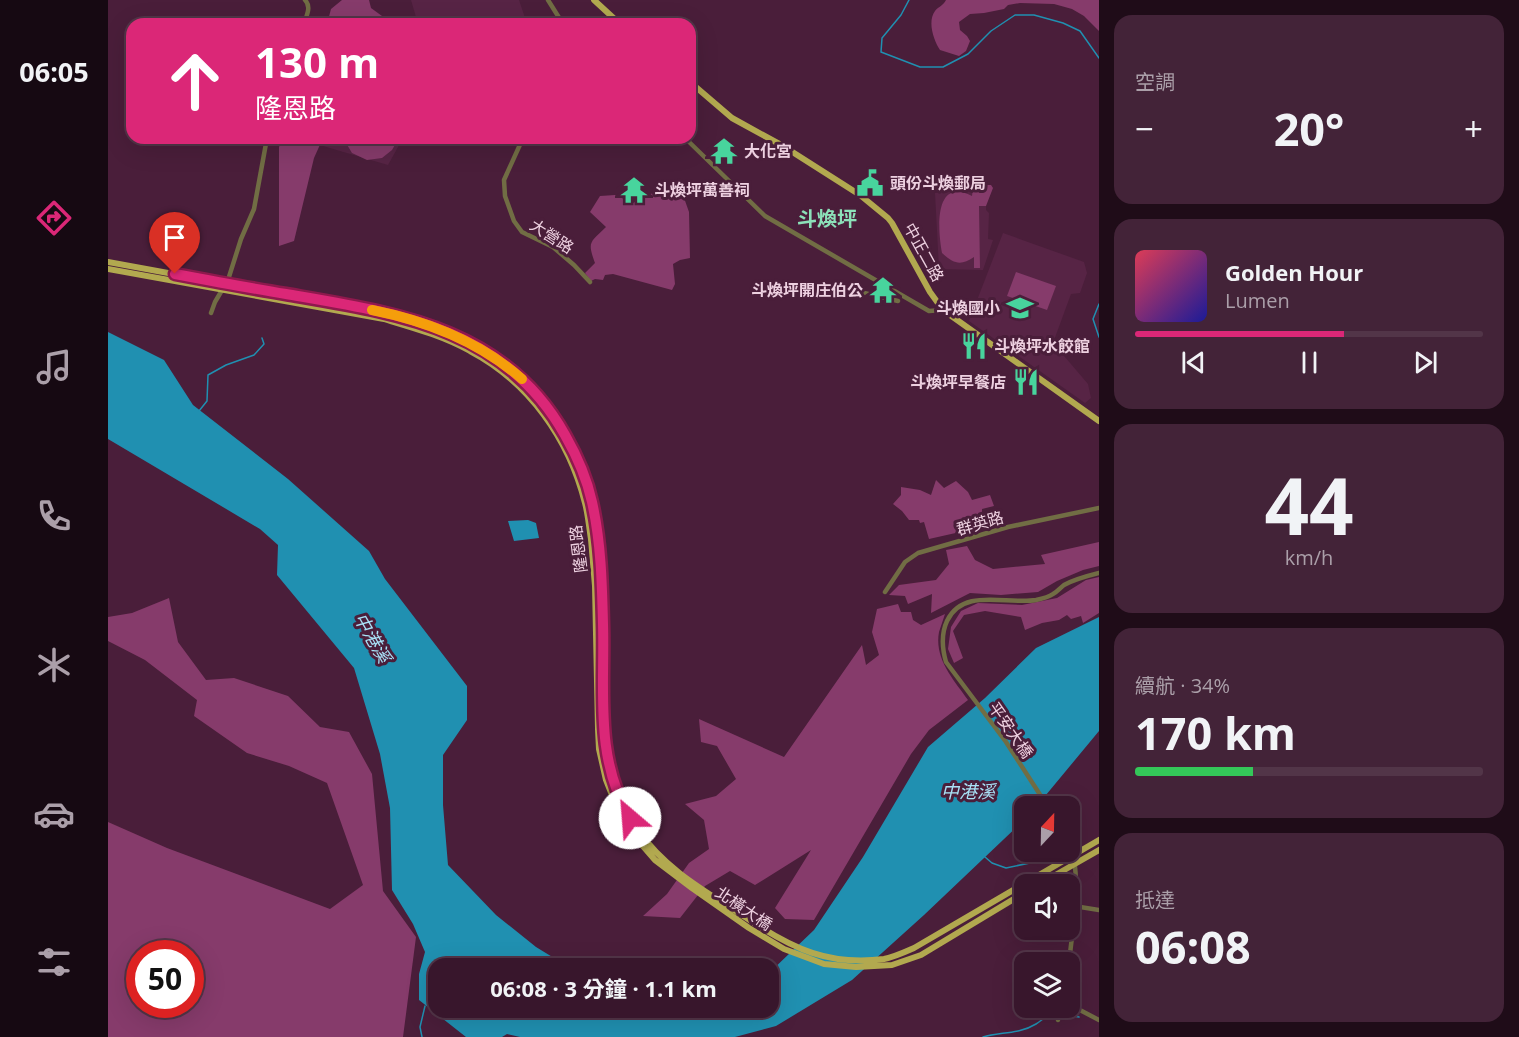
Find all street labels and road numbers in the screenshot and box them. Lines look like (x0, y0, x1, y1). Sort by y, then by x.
street label: 大營路 (526, 214, 578, 258)
street label: 中正二路 (899, 219, 949, 285)
street label: 群英路 (954, 506, 1006, 540)
street label: 隆恩路 (564, 524, 592, 574)
street label: 平安大橋 (984, 697, 1038, 763)
street label: 北橫大橋 (711, 881, 777, 935)

